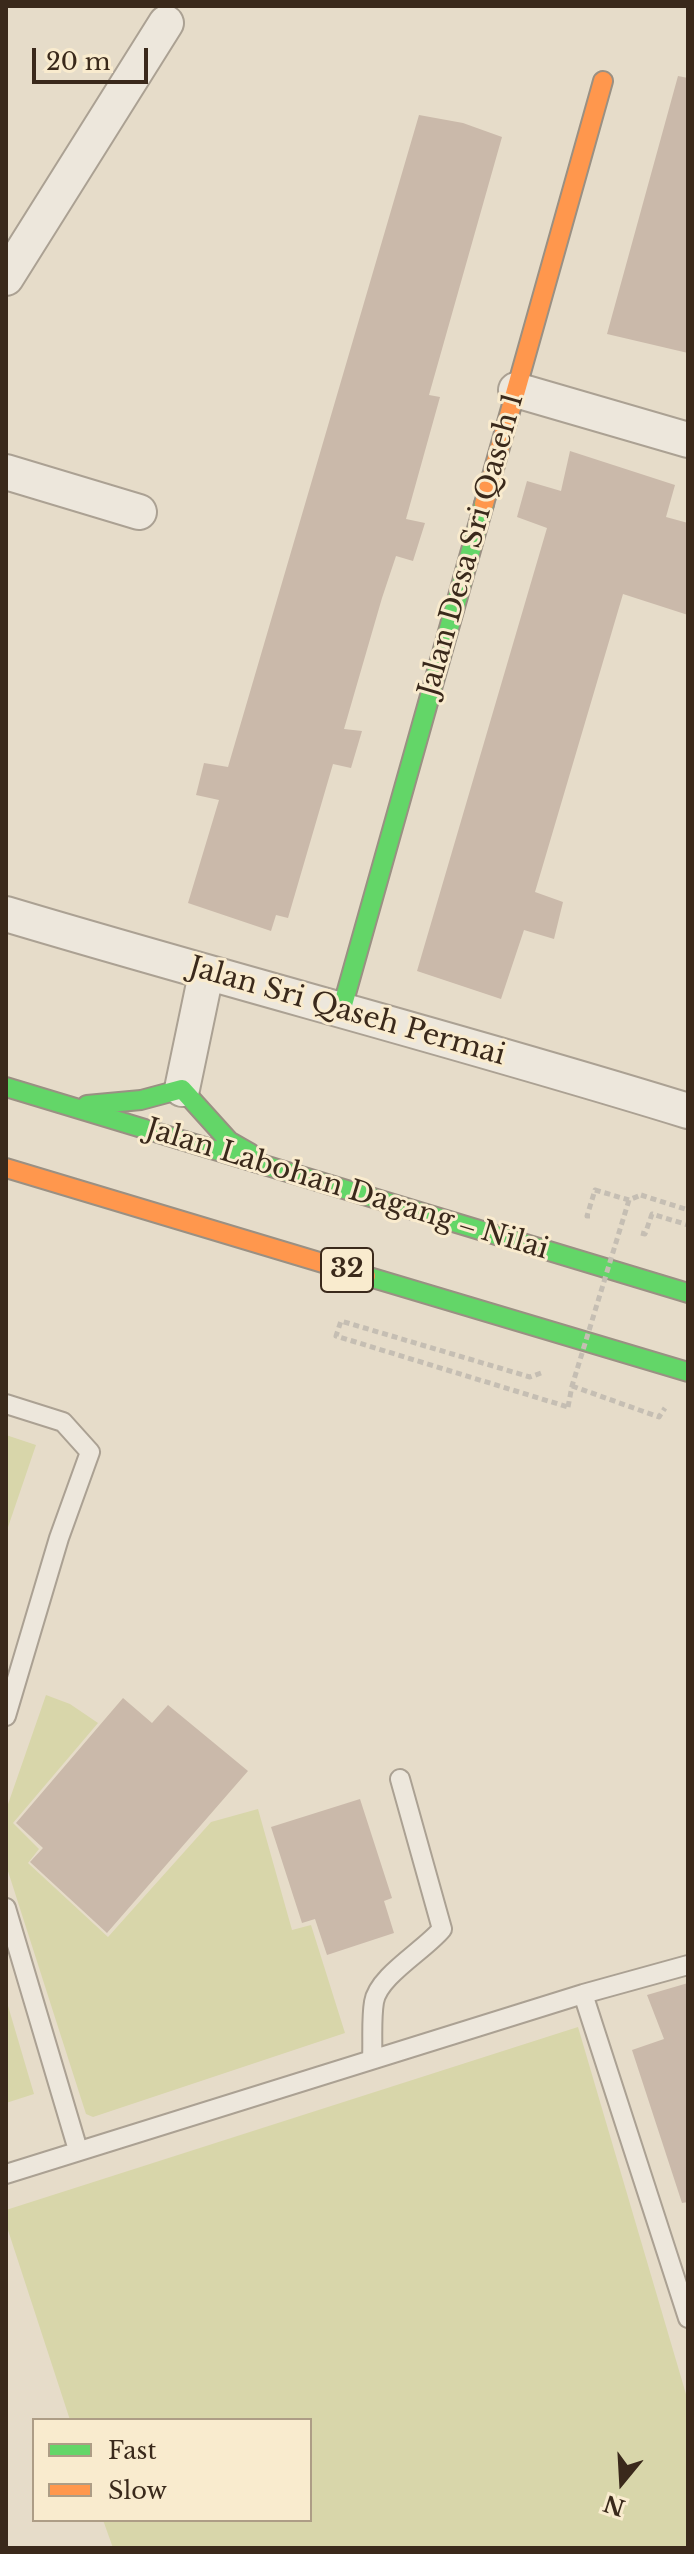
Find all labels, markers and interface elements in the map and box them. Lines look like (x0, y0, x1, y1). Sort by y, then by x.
scale bar (36, 32, 152, 82)
text: 20 m (46, 47, 111, 76)
street label: Jalan Desa Sri Qaseh 1 (413, 389, 531, 701)
street label: Jalan Sri Qaseh Permai (185, 951, 509, 1073)
street label: Jalan Labohan Dagang ‒ Nilai (142, 1113, 552, 1267)
road number: 32 (321, 1248, 373, 1292)
legend (32, 2418, 312, 2522)
text: Fast (108, 2436, 156, 2465)
north arrow (582, 2442, 662, 2522)
text: Slow (108, 2476, 167, 2505)
text: N (600, 2489, 628, 2521)

